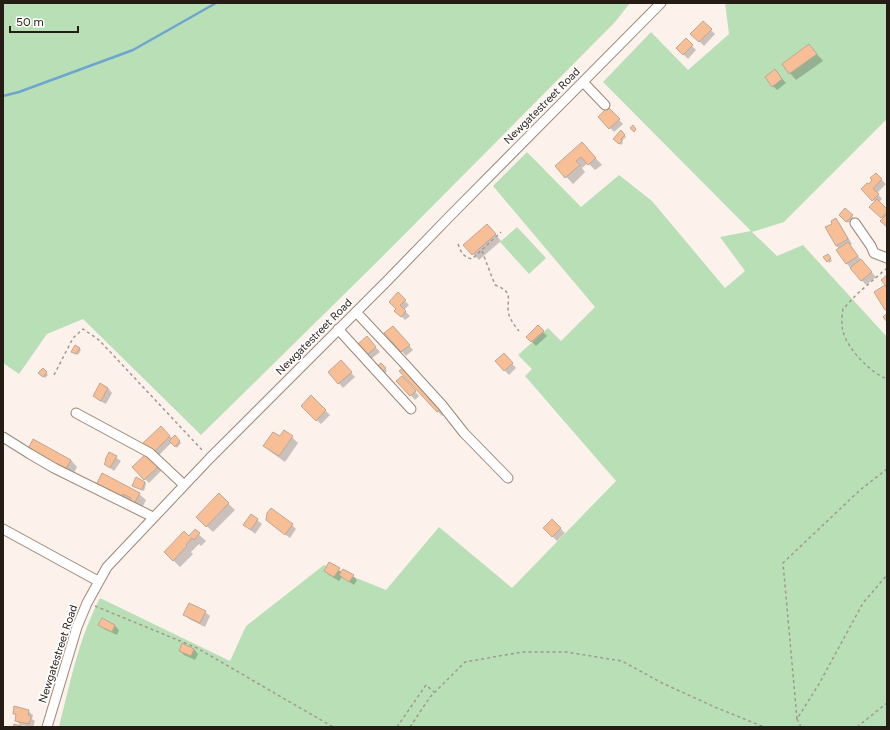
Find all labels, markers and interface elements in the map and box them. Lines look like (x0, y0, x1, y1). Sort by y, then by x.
scale bar (10, 8, 78, 34)
text: 50 m (16, 15, 44, 29)
street label: Newgatestreet Road (501, 65, 583, 147)
street label: Newgatestreet Road (273, 296, 355, 378)
street label: Newgatestreet Road (36, 603, 80, 705)

